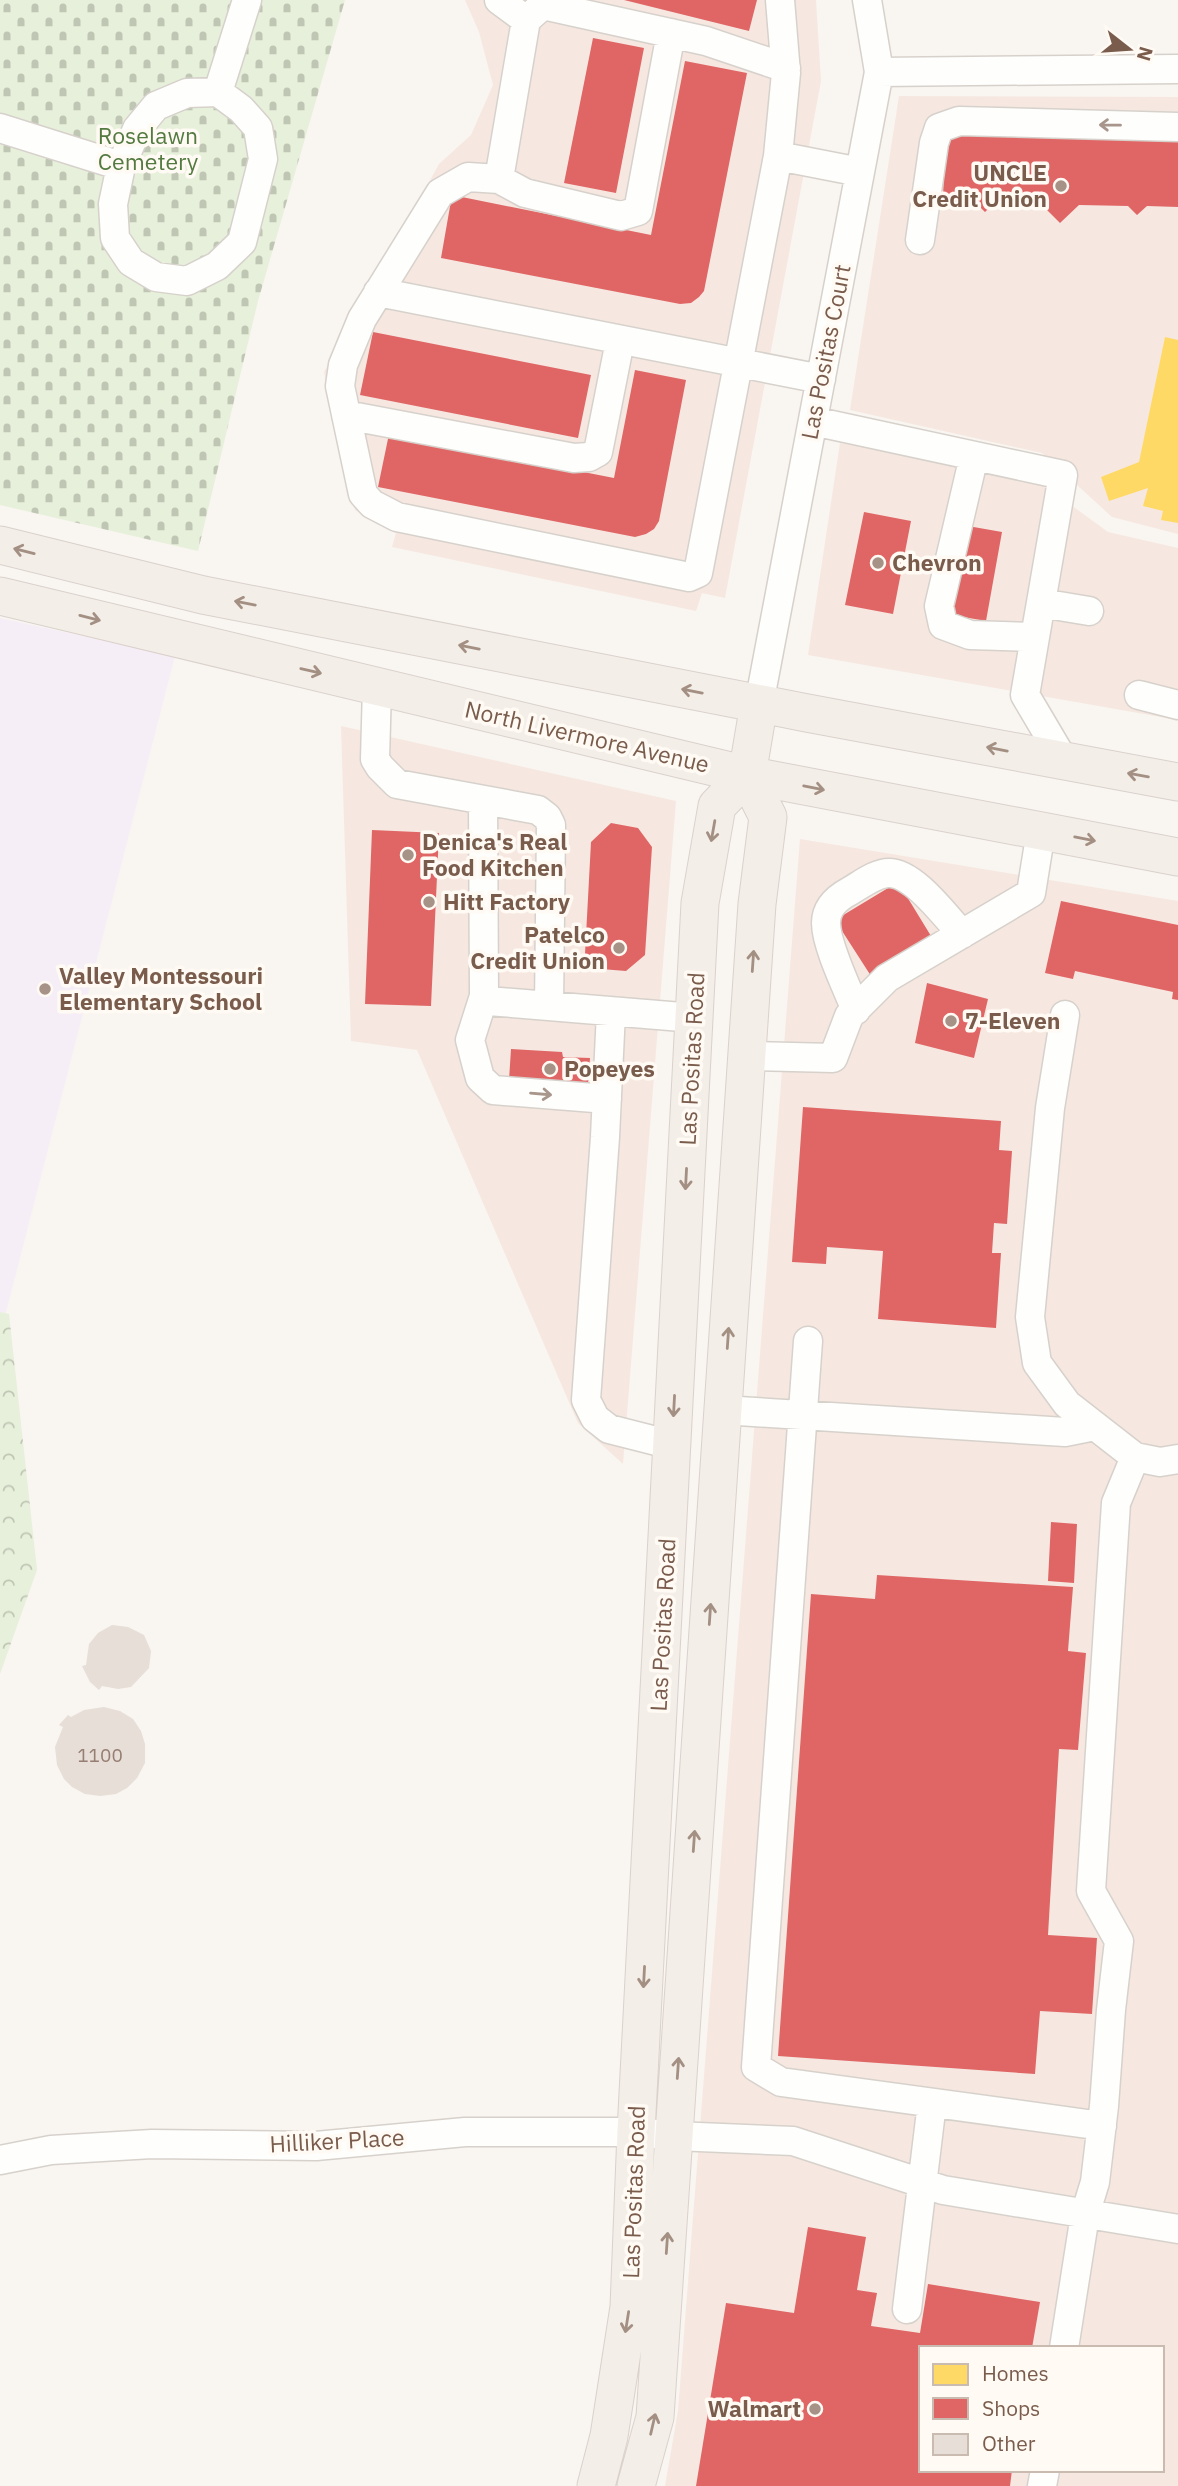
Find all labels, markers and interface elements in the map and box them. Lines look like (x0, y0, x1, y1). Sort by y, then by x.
north arrow (1094, 14, 1164, 84)
text: N (1132, 44, 1159, 64)
one-way arrow (1099, 119, 1122, 132)
park label: Roselawn Cemetery (98, 120, 199, 176)
place label: UNCLE Credit Union (912, 157, 1047, 213)
marker: UNCLE Credit Union (1053, 178, 1069, 194)
street label: Las Positas Court (793, 262, 857, 442)
one-way arrow (13, 544, 36, 557)
place label: Chevron (892, 547, 982, 577)
marker: Chevron (870, 555, 886, 571)
one-way arrow (234, 596, 257, 610)
one-way arrow (78, 612, 101, 625)
one-way arrow (458, 640, 481, 654)
one-way arrow (299, 665, 322, 678)
one-way arrow (681, 684, 704, 697)
street label: North Livermore Avenue (462, 693, 712, 779)
one-way arrow (986, 741, 1009, 755)
one-way arrow (1127, 768, 1149, 781)
one-way arrow (802, 782, 825, 795)
one-way arrow (706, 819, 719, 842)
place label: Denica's Real Food Kitchen (422, 826, 567, 882)
one-way arrow (1073, 833, 1096, 847)
marker: Denica's Real Food Kitchen (400, 847, 416, 863)
place label: Hitt Factory (443, 886, 571, 916)
marker: Hitt Factory (421, 894, 437, 910)
place label: Patelco Credit Union (470, 919, 605, 975)
marker: Patelco Credit Union (611, 940, 627, 956)
one-way arrow (747, 950, 760, 973)
place label: Valley Montessouri Elementary School (59, 960, 263, 1016)
street label: Las Positas Road (671, 971, 711, 1146)
marker: Valley Montessouri Elementary School (37, 981, 53, 997)
place label: 7-Eleven (965, 1005, 1061, 1035)
marker: 7-Eleven (943, 1013, 959, 1029)
place label: Popeyes (564, 1053, 655, 1083)
marker: Popeyes (542, 1061, 558, 1077)
one-way arrow (529, 1088, 552, 1101)
one-way arrow (679, 1168, 692, 1190)
one-way arrow (722, 1327, 735, 1350)
one-way arrow (668, 1395, 681, 1418)
street label: Las Positas Road (642, 1537, 682, 1712)
one-way arrow (703, 1603, 716, 1626)
house number: 1100 (77, 1743, 123, 1767)
one-way arrow (688, 1830, 701, 1853)
one-way arrow (638, 1965, 651, 1988)
one-way arrow (672, 2057, 685, 2080)
street label: Las Positas Road (615, 2105, 651, 2279)
street label: Hilliker Place (269, 2121, 405, 2159)
one-way arrow (661, 2232, 674, 2255)
one-way arrow (620, 2310, 633, 2333)
legend (919, 2346, 1164, 2472)
text: Homes (982, 2359, 1049, 2387)
place label: Walmart (707, 2393, 801, 2423)
text: Shops (982, 2394, 1040, 2422)
marker: Walmart (807, 2401, 823, 2417)
one-way arrow (647, 2413, 660, 2436)
text: Other (982, 2429, 1036, 2457)

